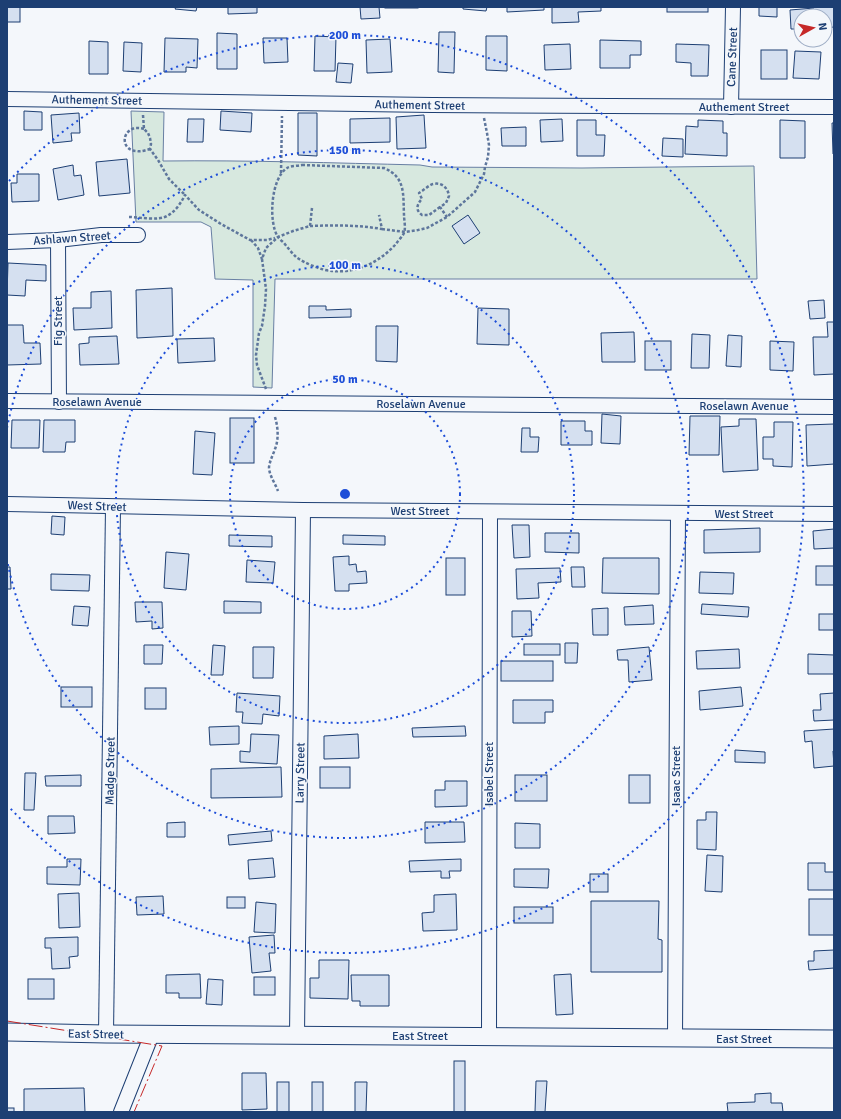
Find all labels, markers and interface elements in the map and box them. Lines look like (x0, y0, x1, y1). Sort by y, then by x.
north arrow (793, 8, 833, 48)
text: N (815, 22, 829, 31)
street label: Cane Street (724, 27, 741, 87)
text: 200 m (329, 28, 361, 43)
street label: Authement Street (51, 92, 142, 109)
street label: Authement Street (374, 97, 465, 114)
street label: Authement Street (699, 100, 789, 115)
text: 150 m (329, 143, 361, 158)
street label: Ashlawn Street (33, 228, 111, 249)
text: 100 m (329, 258, 361, 273)
street label: Fig Street (51, 296, 66, 346)
text: 50 m (332, 372, 358, 387)
street label: Roselawn Avenue (52, 395, 142, 410)
street label: Roselawn Avenue (376, 397, 466, 412)
street label: Roselawn Avenue (699, 399, 789, 414)
centre of rings (338, 487, 352, 501)
street label: West Street (67, 498, 127, 515)
street label: West Street (390, 504, 450, 519)
street label: West Street (714, 507, 774, 522)
street label: Madge Street (102, 737, 119, 805)
street label: Larry Street (292, 742, 309, 804)
street label: Isabel Street (482, 742, 497, 806)
street label: Isaac Street (669, 746, 684, 806)
street label: East Street (68, 1027, 124, 1042)
street label: East Street (392, 1029, 448, 1044)
street label: East Street (716, 1032, 772, 1047)

